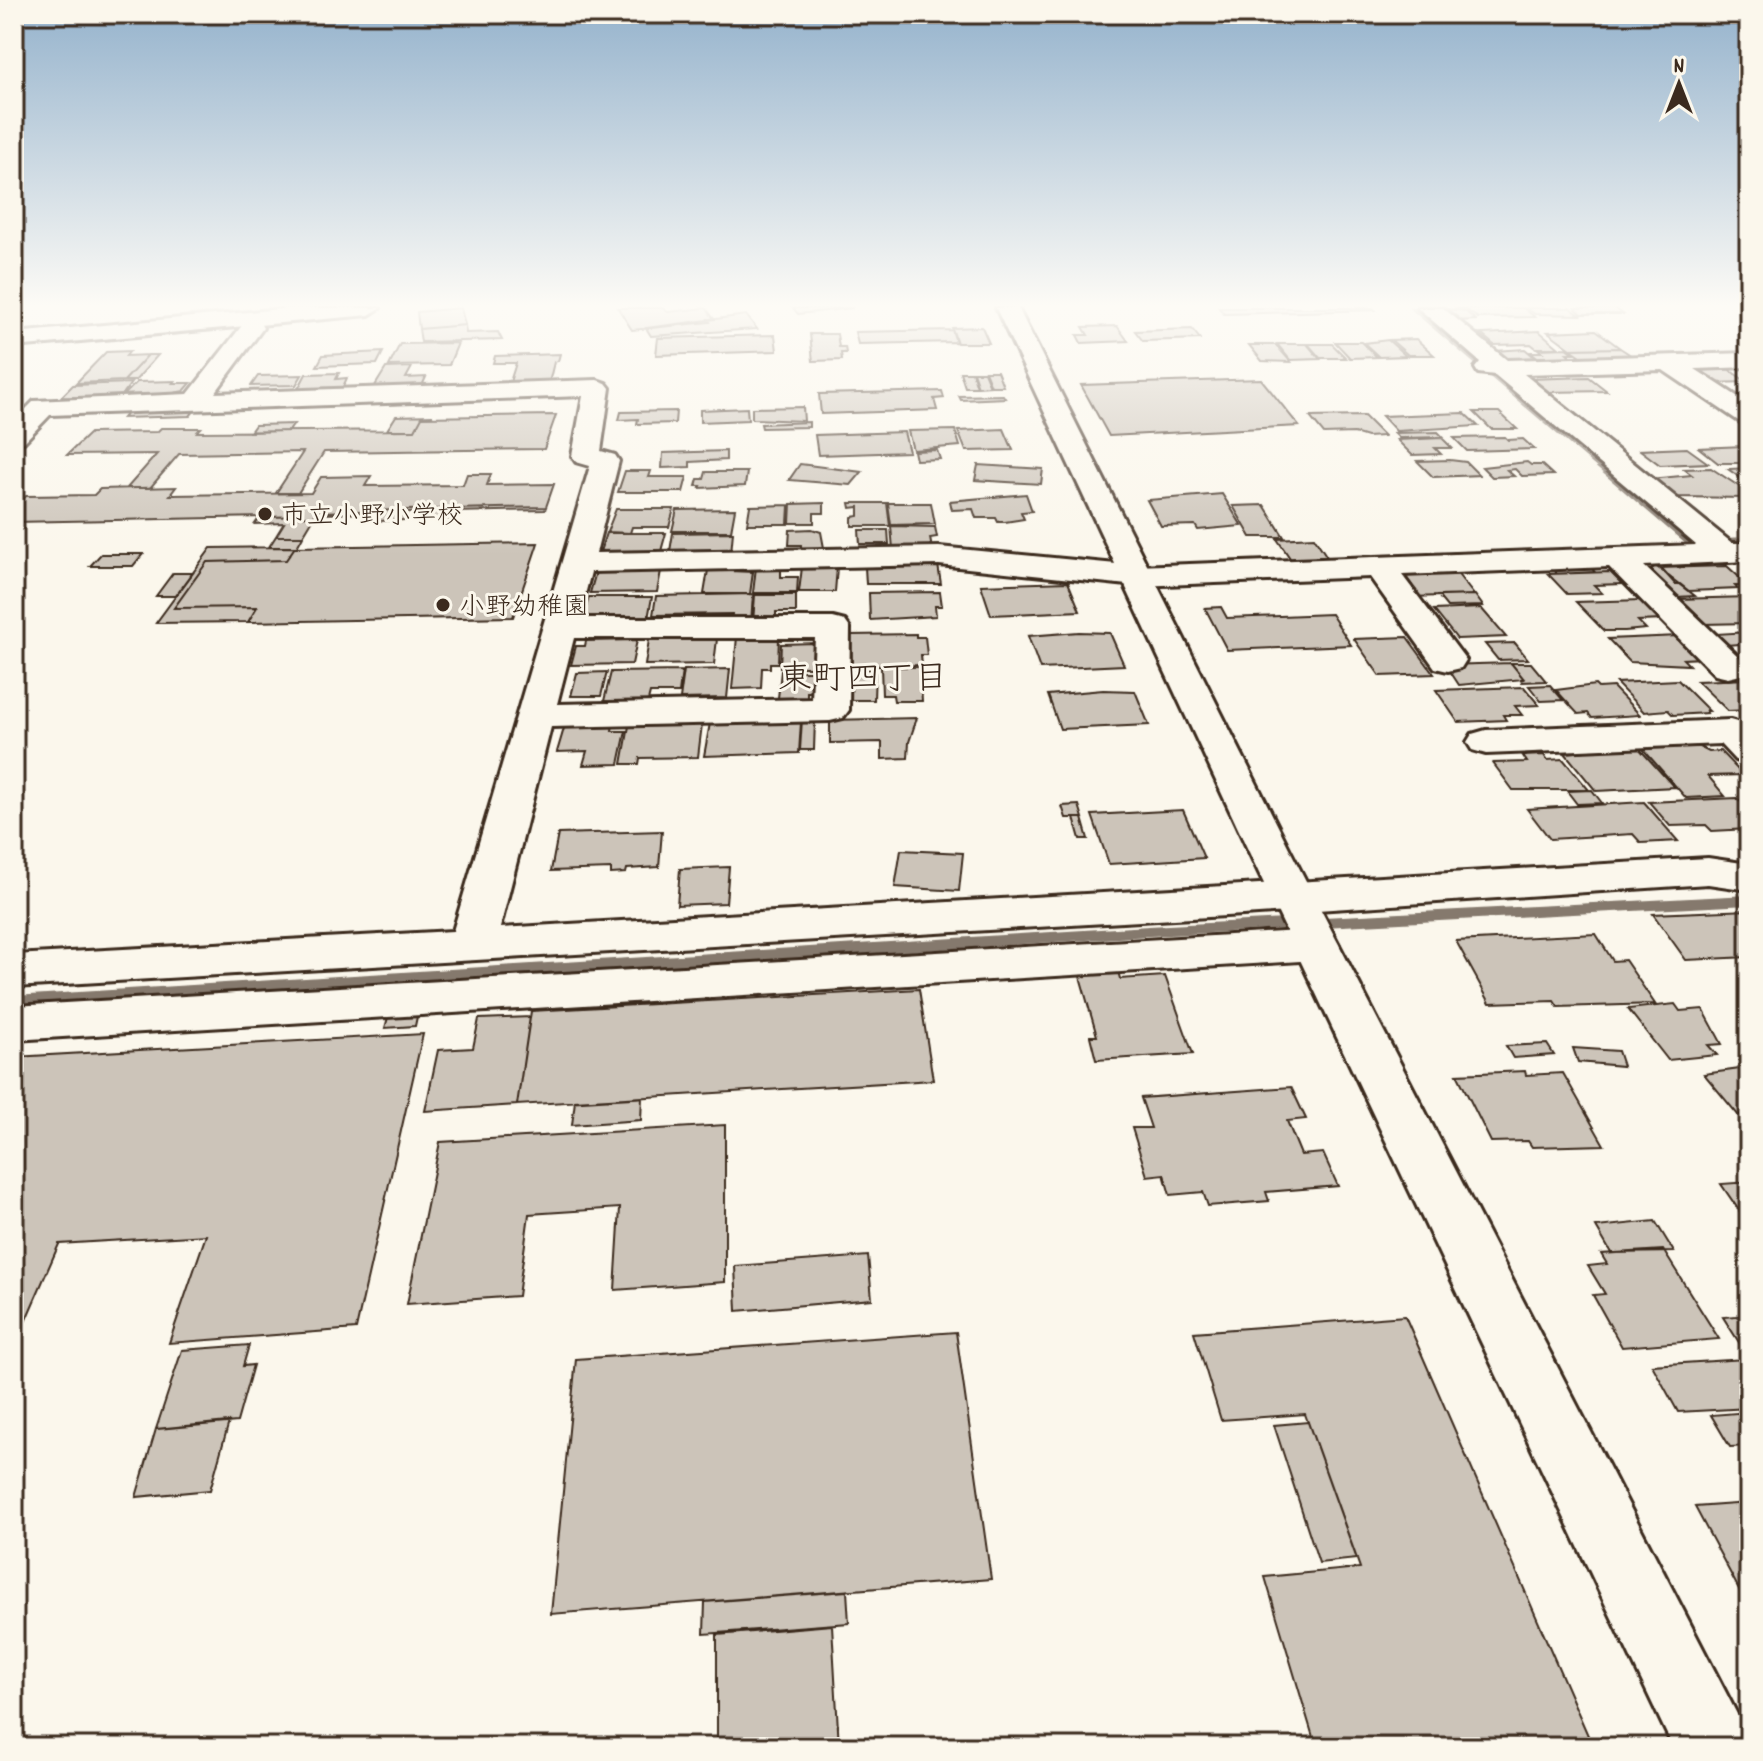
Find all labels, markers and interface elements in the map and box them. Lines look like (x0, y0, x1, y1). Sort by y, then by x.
north arrow (1639, 44, 1719, 124)
text: N (1674, 52, 1685, 83)
place label: 市立小野小学校 (281, 499, 463, 536)
marker: 市立小野小学校 (256, 505, 274, 523)
place label: 小野幼稚園 (459, 590, 589, 627)
marker: 小野幼稚園 (434, 596, 452, 614)
district label: 東町四丁目 (778, 657, 948, 706)

